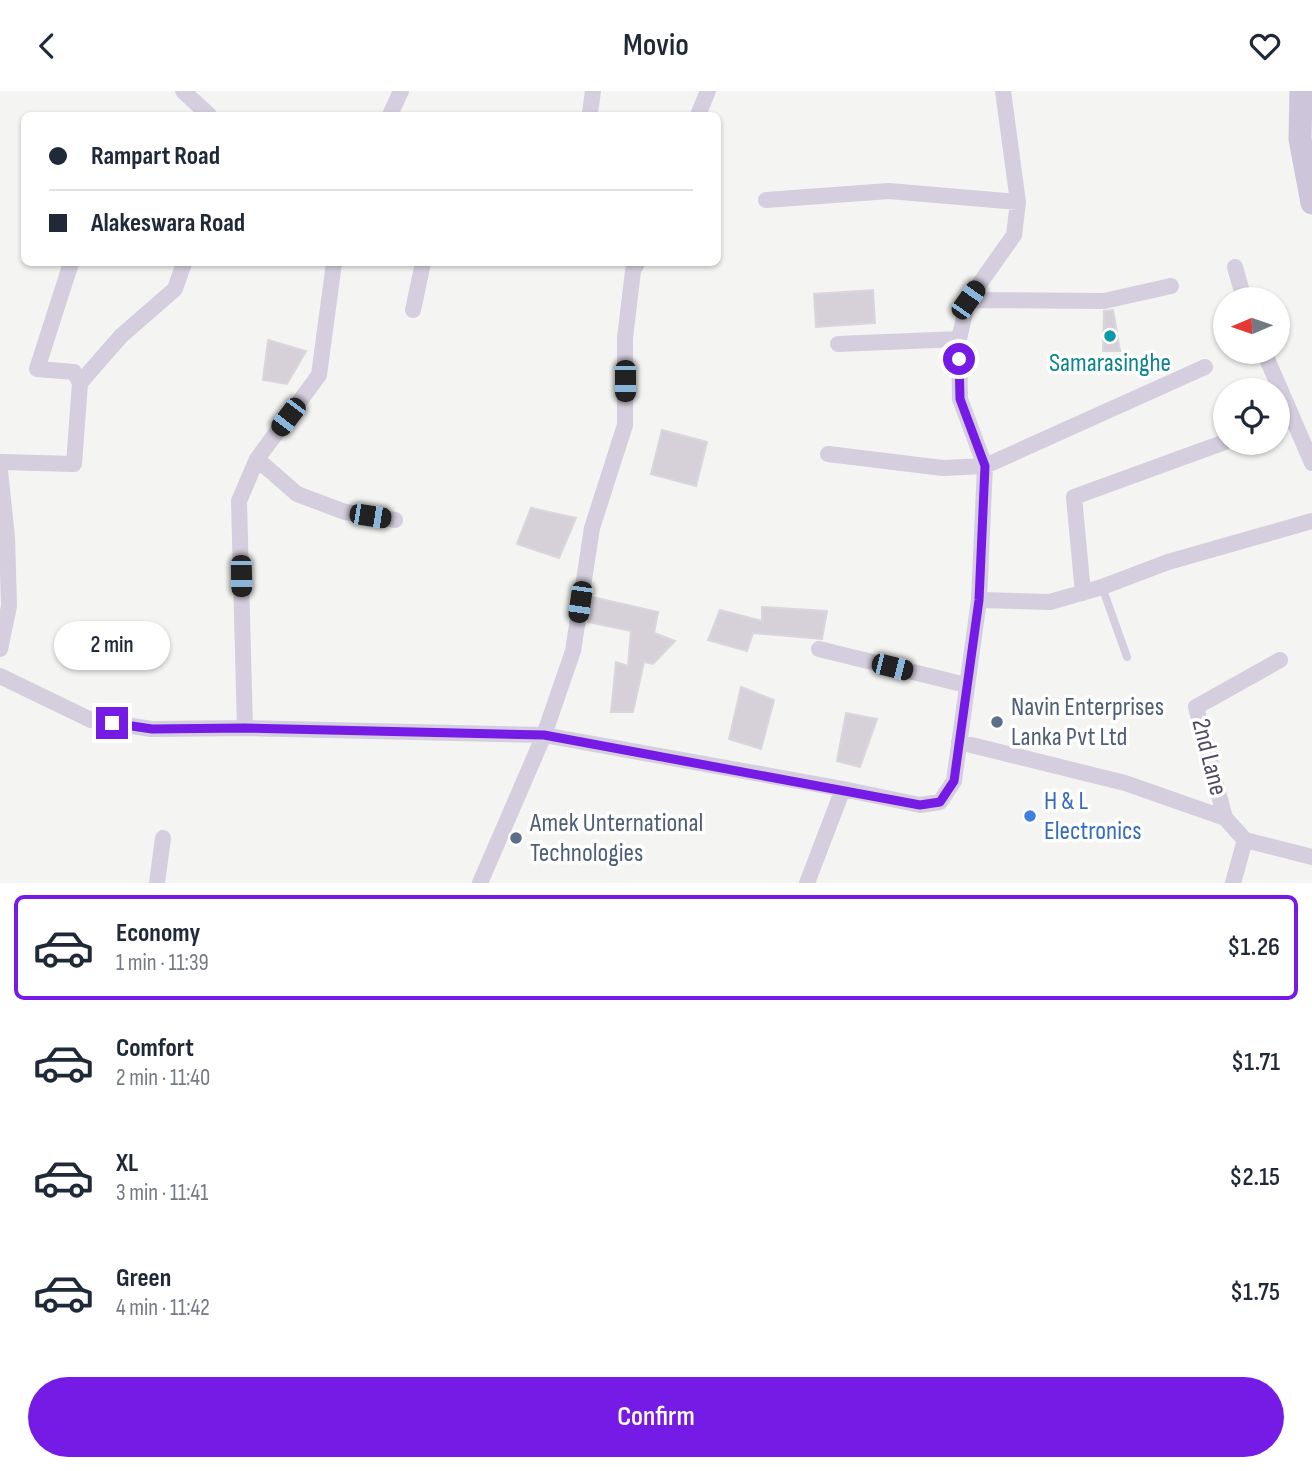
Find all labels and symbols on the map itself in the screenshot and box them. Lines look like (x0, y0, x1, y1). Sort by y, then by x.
car (948, 277, 989, 323)
north arrow (1213, 287, 1290, 364)
marker: Samarasinghe (1102, 328, 1118, 344)
route start (943, 343, 975, 375)
place label: Samarasinghe (1049, 348, 1171, 379)
car (615, 360, 636, 402)
car (267, 394, 310, 440)
car (348, 502, 393, 530)
car (231, 555, 252, 597)
car (567, 580, 594, 624)
callout: 2 min (54, 621, 170, 671)
car (870, 652, 915, 682)
place label: Navin Enterprises Lanka Pvt Ltd (1011, 692, 1164, 753)
route end (96, 707, 128, 739)
marker: Navin Enterprises Lanka Pvt Ltd (989, 714, 1005, 730)
street label: 2nd Lane (1185, 715, 1233, 799)
place label: H & L Electronics (1044, 786, 1142, 847)
place label: Amek Unternational Technologies (529, 808, 703, 869)
marker: H & L Electronics (1022, 808, 1038, 824)
marker: Amek Unternational Technologies (508, 830, 524, 846)

